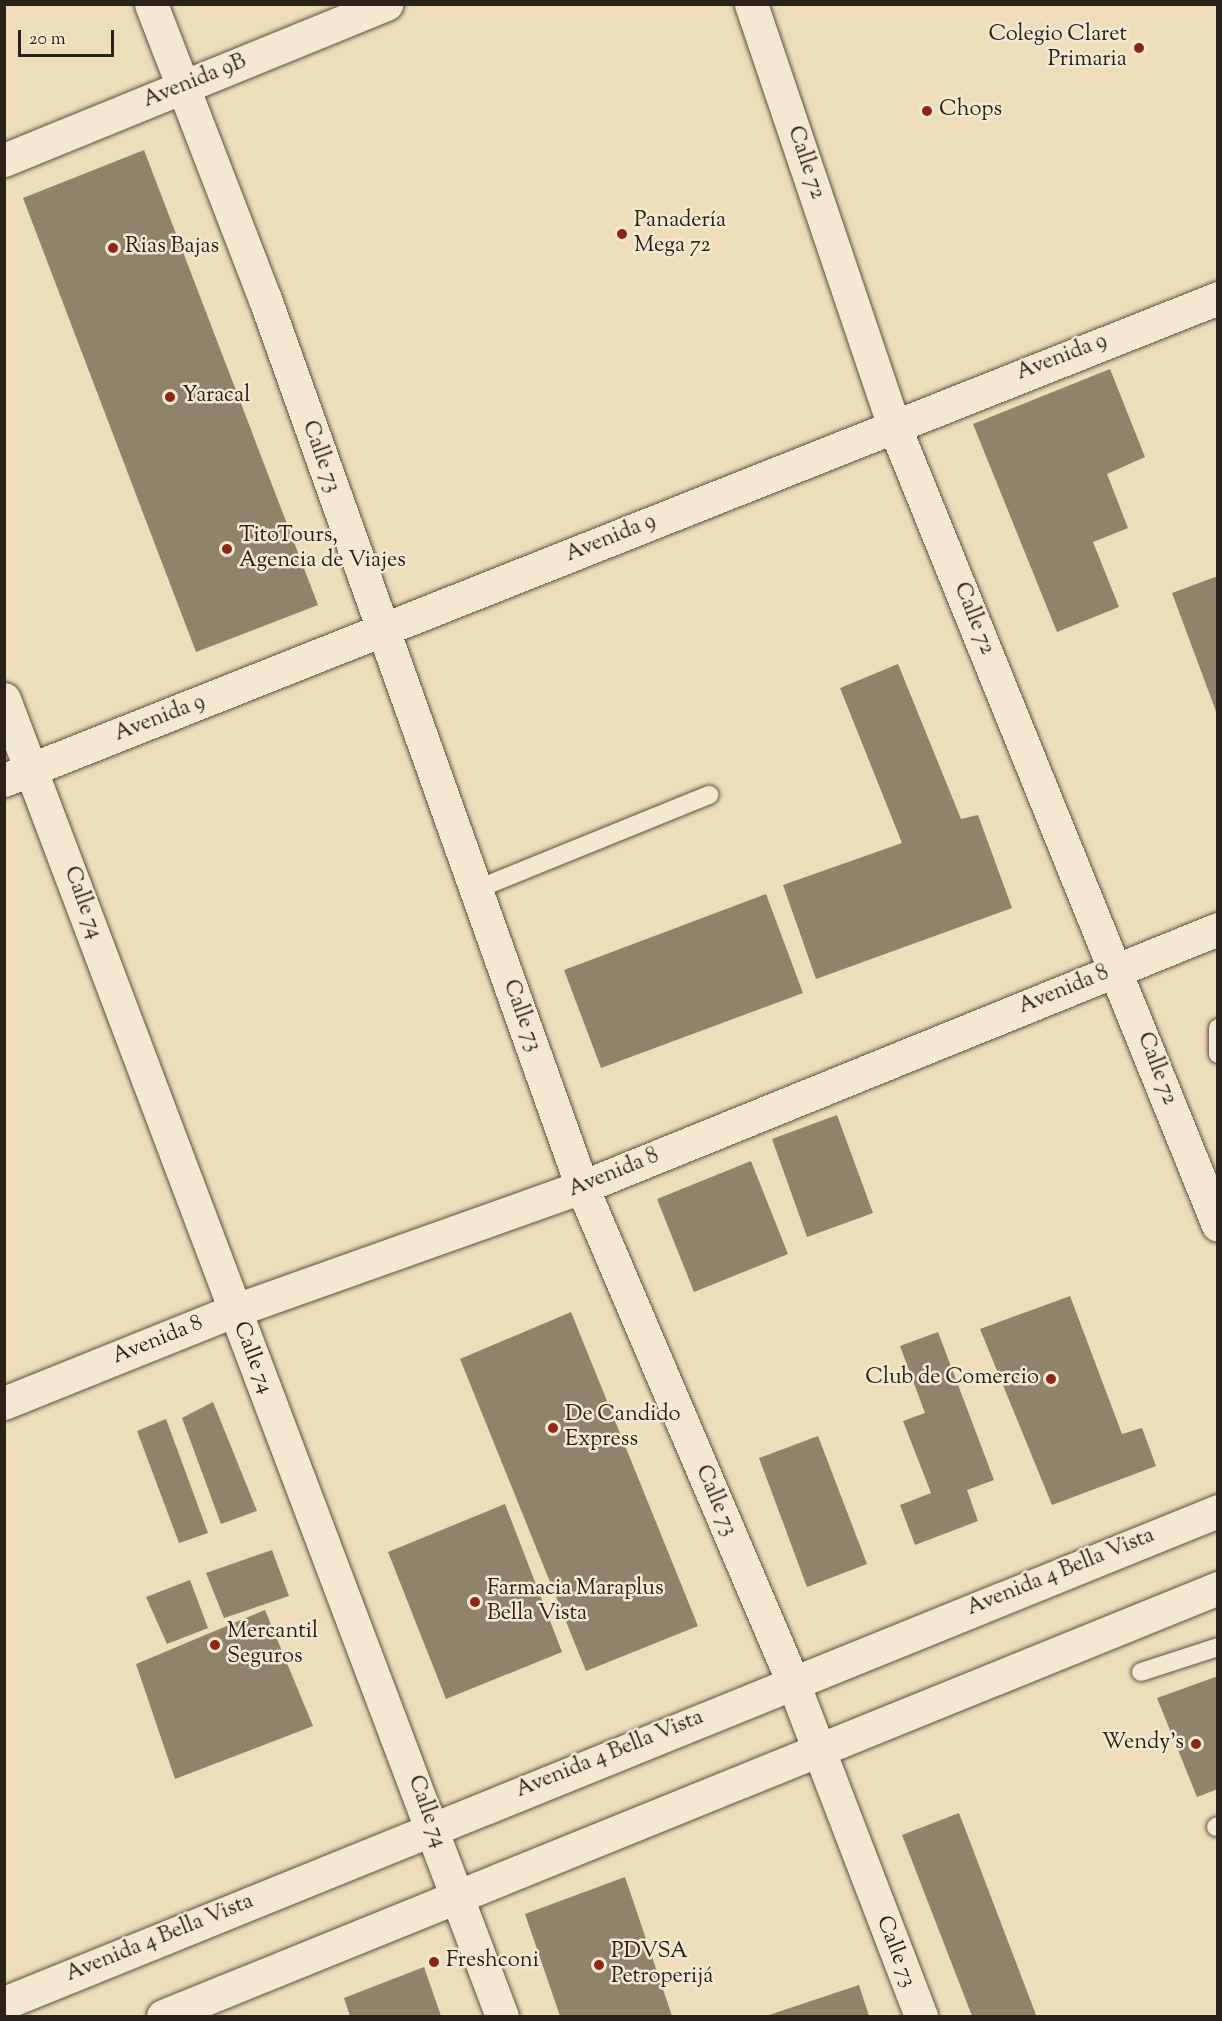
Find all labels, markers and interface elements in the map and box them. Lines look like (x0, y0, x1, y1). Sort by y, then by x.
scale bar (21, 18, 117, 56)
place label: Colegio Claret Primaria (989, 22, 1127, 74)
text: 20 m (29, 27, 66, 53)
marker: Colegio Claret Primaria (1132, 41, 1146, 55)
street label: Avenida 9B (140, 49, 250, 115)
place label: Chops (939, 98, 1002, 124)
marker: Chops (920, 104, 934, 118)
street label: Calle 72 (780, 123, 830, 203)
place label: Panadería Mega 72 (634, 208, 726, 260)
marker: Panadería Mega 72 (615, 227, 629, 241)
place label: Rias Bajas (125, 235, 219, 261)
marker: Rias Bajas (106, 241, 120, 255)
street label: Avenida 9 (1013, 329, 1111, 387)
place label: Yaracal (182, 384, 250, 410)
marker: Yaracal (163, 390, 177, 404)
street label: Calle 73 (295, 417, 345, 497)
street label: Avenida 9 (562, 509, 660, 569)
place label: TitoTours, Agencia de Viajes (239, 523, 406, 574)
marker: TitoTours, Agencia de Viajes (220, 542, 234, 556)
street label: Calle 72 (947, 579, 999, 659)
street label: Avenida 9 (111, 690, 209, 748)
street label: Calle 74 (57, 863, 107, 943)
street label: Avenida 8 (1015, 961, 1113, 1021)
street label: Calle 73 (496, 976, 546, 1056)
street label: Calle 72 (1130, 1029, 1182, 1109)
street label: Avenida 8 (565, 1144, 663, 1204)
street label: Avenida 8 (109, 1311, 207, 1371)
street label: Calle 74 (226, 1318, 278, 1398)
place label: Club de Comercio (865, 1366, 1039, 1392)
marker: Club de Comercio (1044, 1372, 1058, 1386)
place label: De Candido Express (565, 1402, 681, 1454)
marker: De Candido Express (546, 1421, 560, 1435)
street label: Calle 73 (688, 1462, 742, 1540)
street label: Avenida 4 Bella Vista (963, 1523, 1159, 1623)
place label: Farmacia Maraplus Bella Vista (487, 1576, 664, 1628)
marker: Farmacia Maraplus Bella Vista (468, 1595, 482, 1609)
place label: Mercantil Seguros (227, 1619, 318, 1670)
marker: Mercantil Seguros (208, 1638, 222, 1652)
street label: Avenida 4 Bella Vista (512, 1705, 708, 1805)
place label: Wendy's (1102, 1731, 1184, 1757)
marker: Wendy's (1189, 1737, 1203, 1751)
street label: Calle 74 (401, 1772, 451, 1852)
street label: Avenida 4 Bella Vista (62, 1889, 258, 1989)
street label: Calle 73 (869, 1913, 921, 1991)
place label: PDVSA Petroperijá (611, 1939, 713, 1990)
place label: Freshconi (446, 1949, 539, 1975)
marker: Freshconi (427, 1955, 441, 1969)
marker: PDVSA Petroperijá (592, 1958, 606, 1972)

